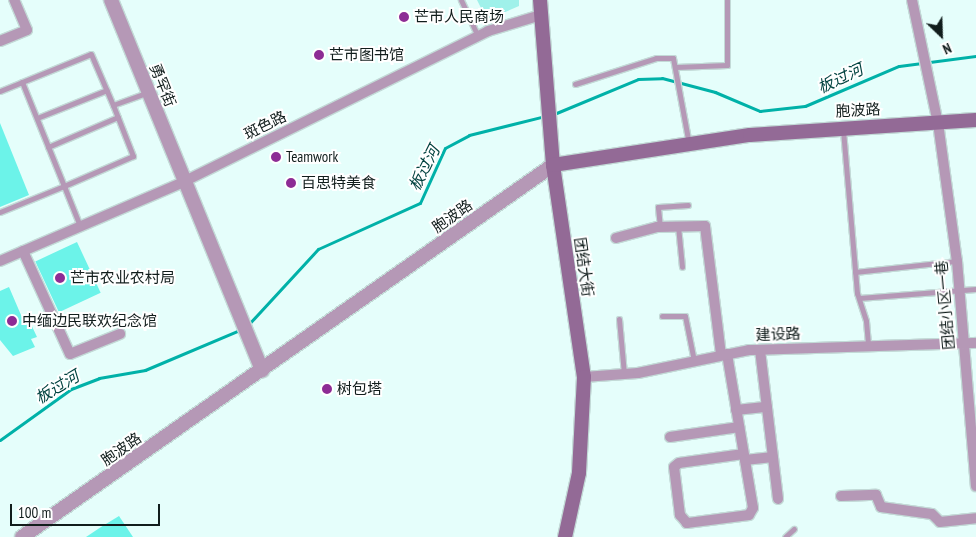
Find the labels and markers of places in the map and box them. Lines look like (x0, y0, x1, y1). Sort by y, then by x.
place label: 芒市人民商场 (414, 8, 504, 26)
marker: 芒市人民商场 (398, 11, 410, 23)
place label: 芒市图书馆 (329, 46, 404, 64)
marker: 芒市图书馆 (313, 49, 325, 61)
place label: Teamwork (286, 148, 338, 166)
marker: Teamwork (270, 151, 282, 163)
place label: 百思特美食 (301, 174, 376, 192)
marker: 百思特美食 (285, 177, 297, 189)
place label: 芒市农业农村局 (70, 269, 175, 287)
marker: 芒市农业农村局 (54, 272, 66, 284)
place label: 中缅边民联欢纪念馆 (22, 312, 157, 330)
marker: 中缅边民联欢纪念馆 (6, 315, 18, 327)
place label: 树包塔 (337, 380, 382, 398)
marker: 树包塔 (321, 383, 333, 395)

